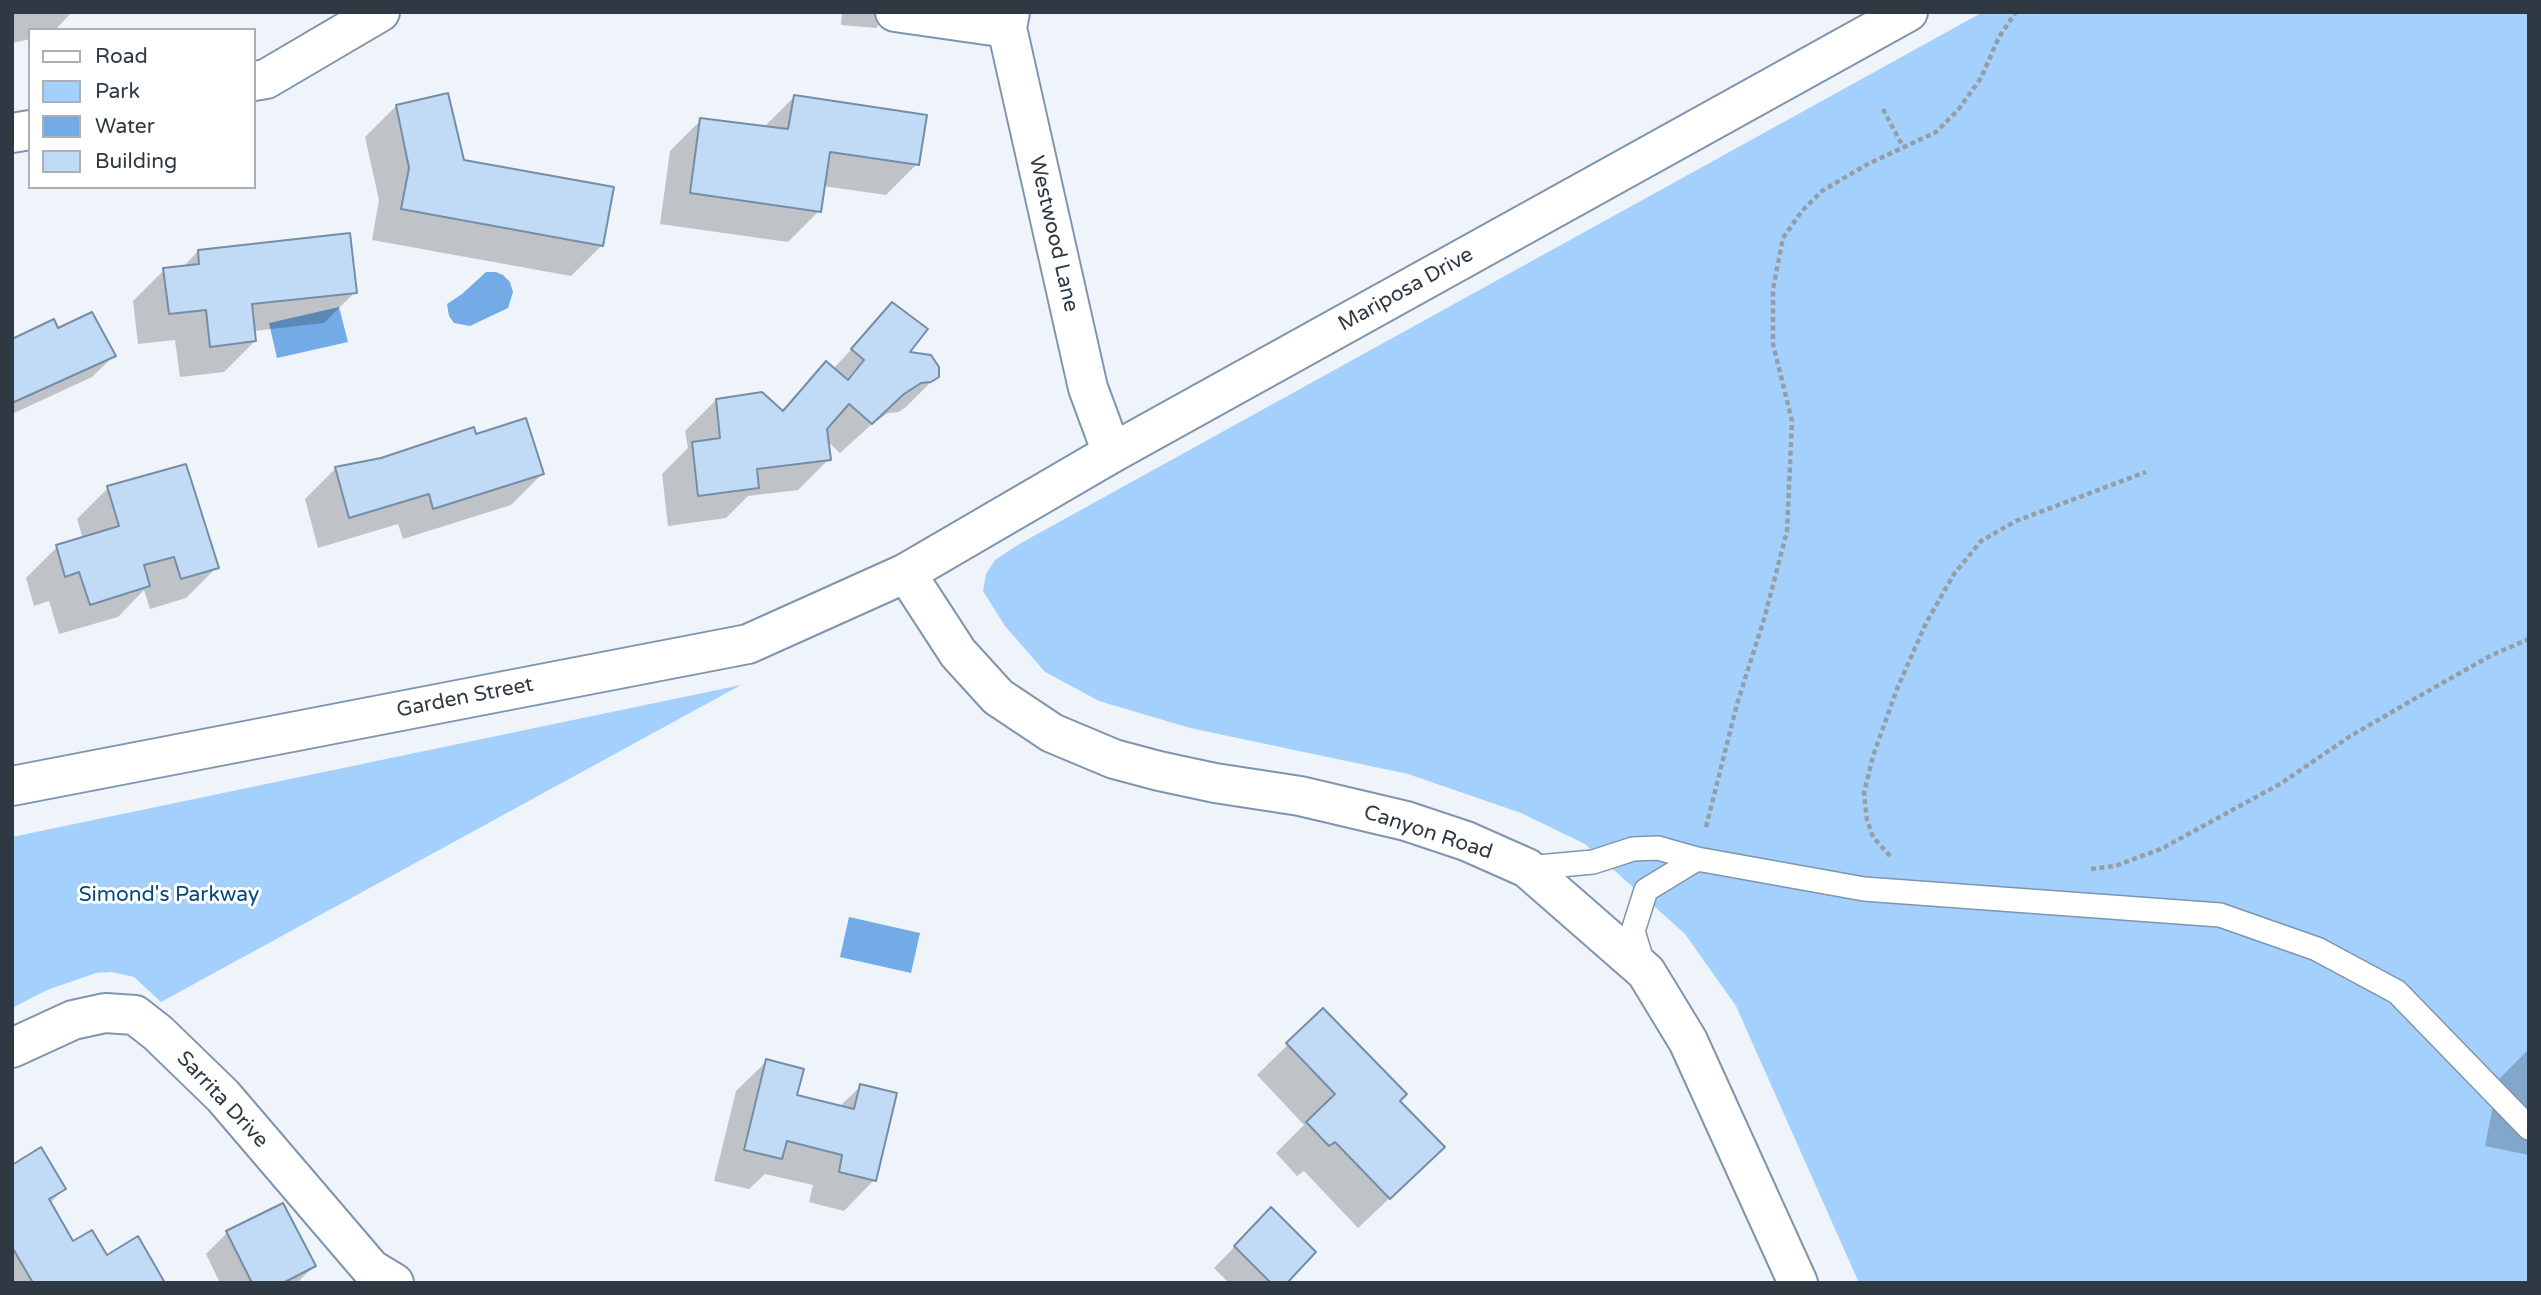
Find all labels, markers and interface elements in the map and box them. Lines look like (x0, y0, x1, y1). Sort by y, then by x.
legend (28, 28, 256, 189)
text: Road (95, 44, 148, 69)
text: Park (95, 79, 140, 104)
text: Water (95, 114, 155, 139)
text: Building (95, 149, 177, 174)
street label: Westwood Lane (1023, 154, 1083, 314)
street label: Mariposa Drive (1334, 243, 1478, 337)
street label: Garden Street (394, 672, 536, 724)
street label: Canyon Road (1360, 800, 1496, 866)
park label: Simond's Parkway (79, 882, 259, 908)
street label: Sarrita Drive (171, 1046, 273, 1154)

